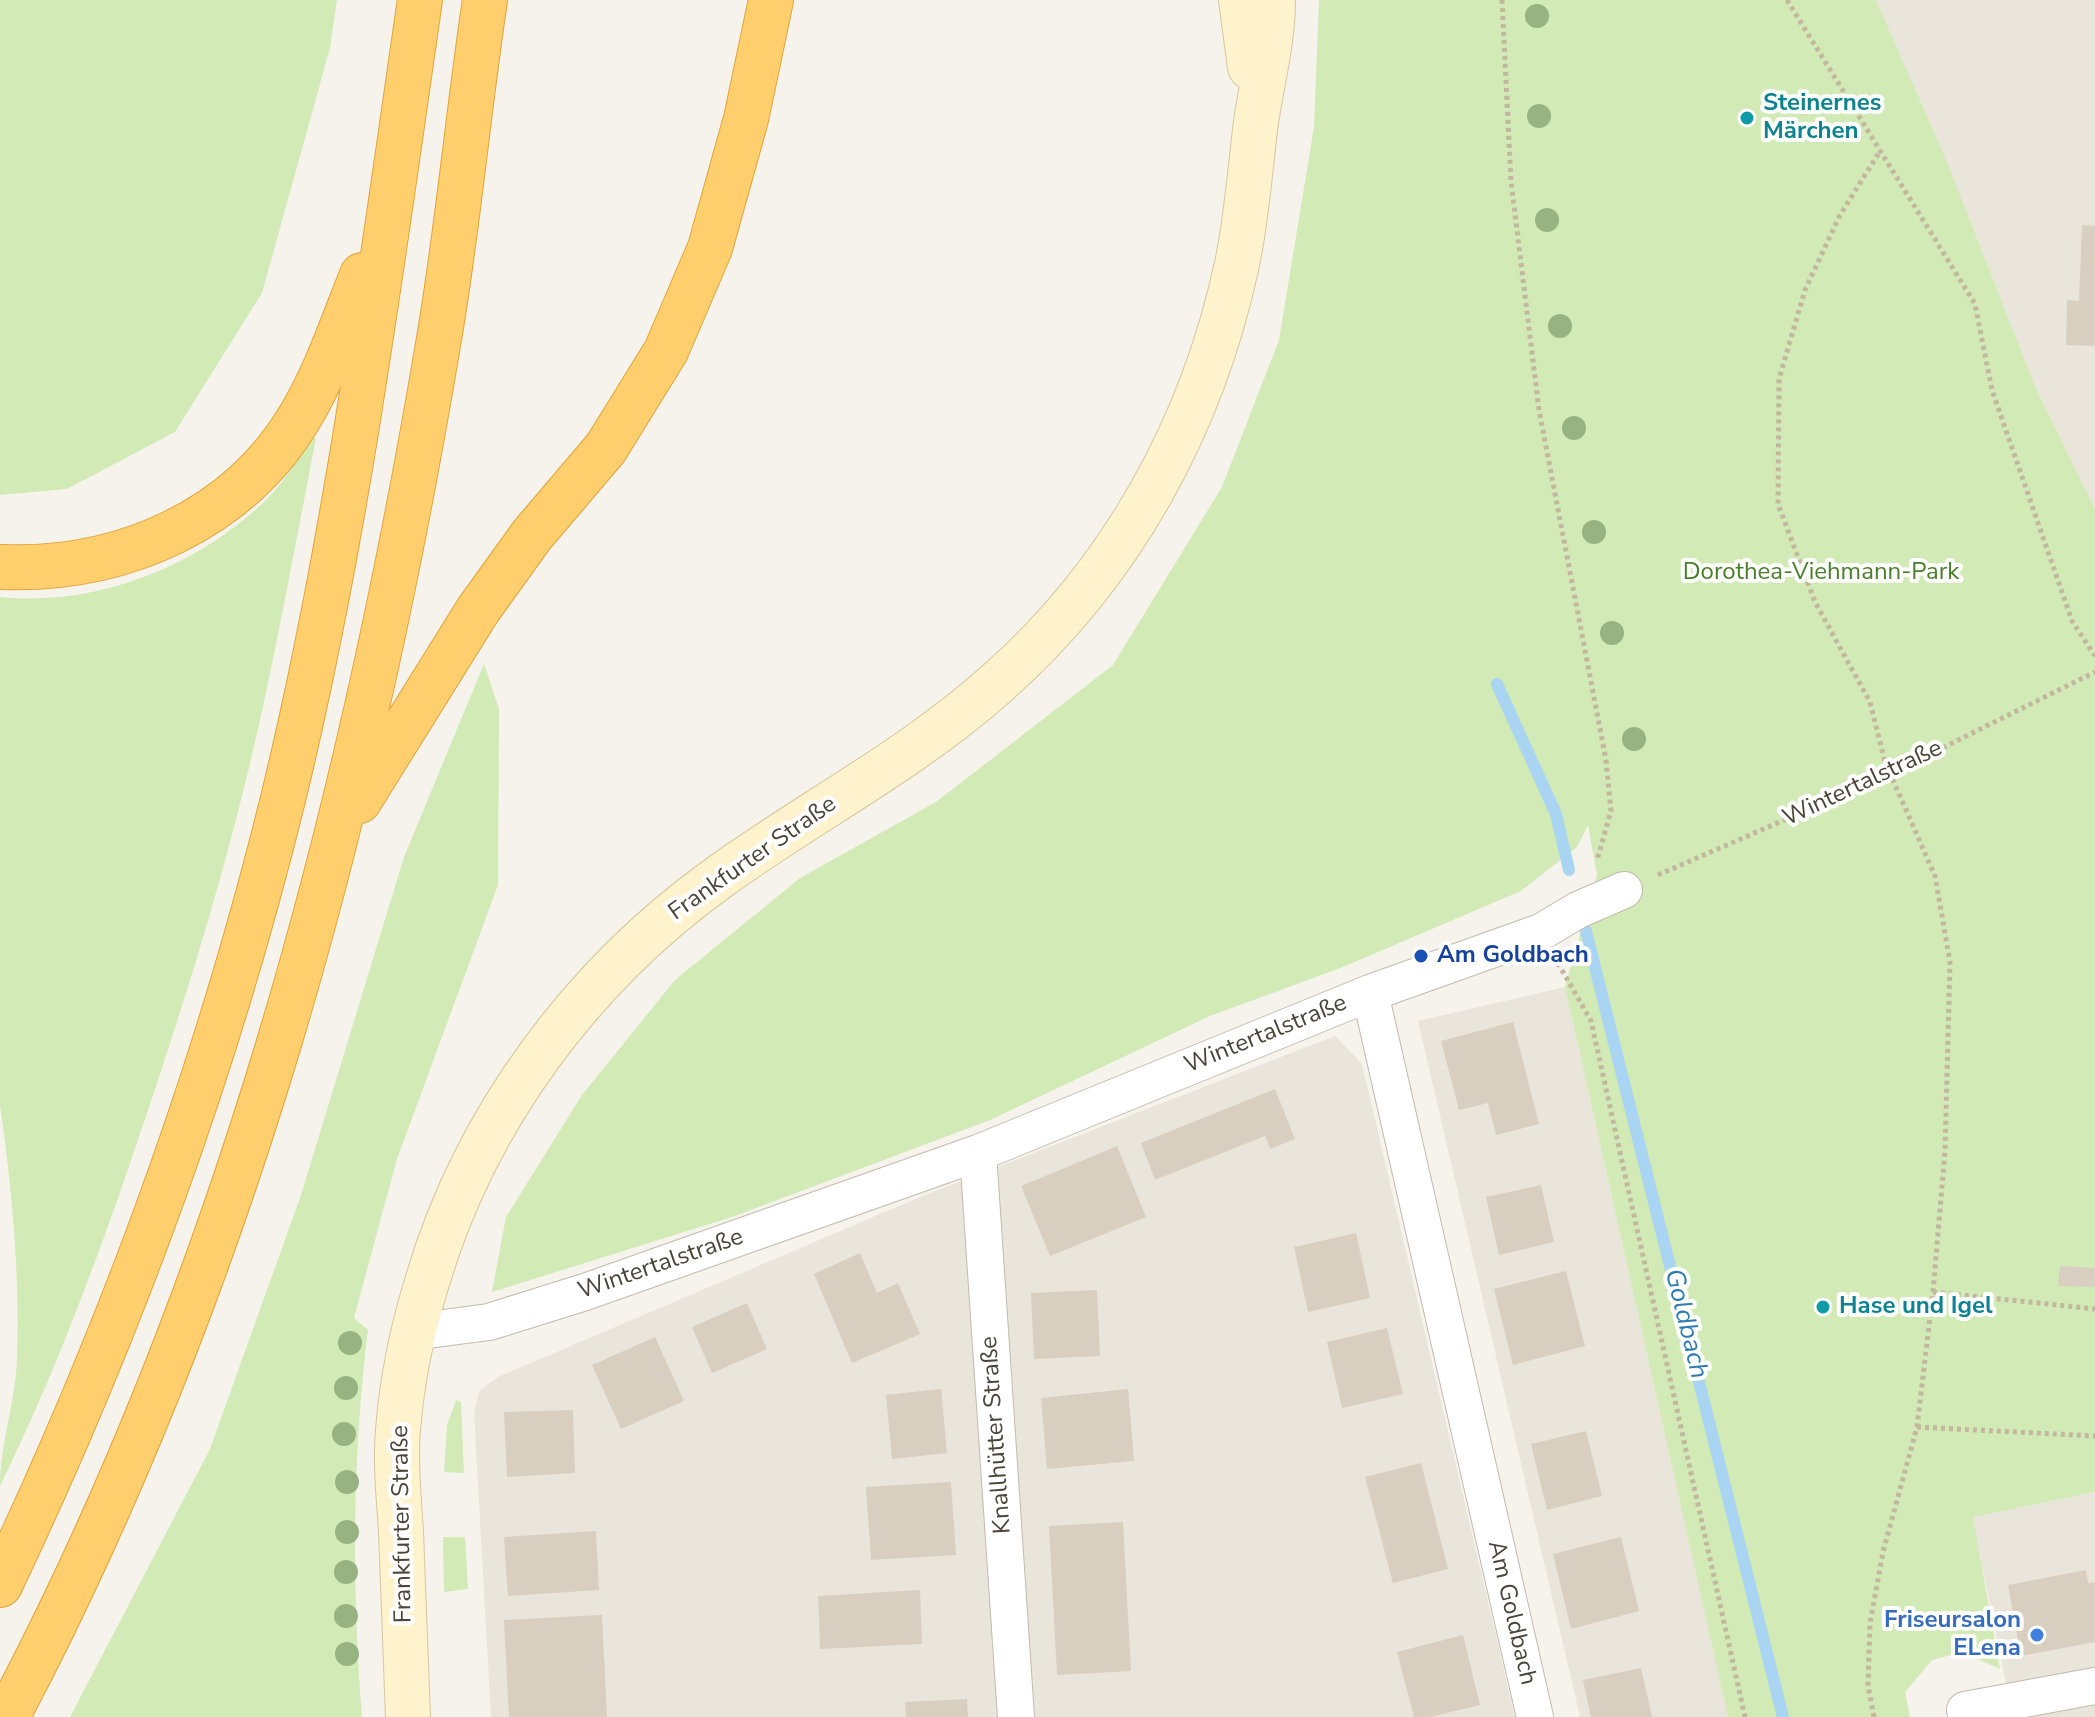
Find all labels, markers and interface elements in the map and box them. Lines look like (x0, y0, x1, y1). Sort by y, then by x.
place label: Steinernes Märchen (1763, 90, 1881, 146)
marker: Steinernes Märchen (1738, 109, 1756, 127)
park label: Dorothea-Viehmann-Park (1683, 559, 1959, 587)
street label: Wintertalstraße (1779, 734, 1947, 834)
street label: Frankfurter Straße (664, 790, 842, 928)
place label: Am Goldbach (1437, 942, 1589, 970)
marker: Am Goldbach (1412, 947, 1430, 965)
street label: Wintertalstraße (1181, 989, 1351, 1081)
street label: Wintertalstraße (575, 1223, 747, 1307)
water label: Goldbach (1656, 1266, 1714, 1382)
place label: Hase und Igel (1839, 1293, 1993, 1321)
marker: Hase und Igel (1814, 1298, 1832, 1316)
street label: Knallhütter Straße (976, 1335, 1018, 1535)
street label: Frankfurter Straße (387, 1425, 419, 1623)
street label: Am Goldbach (1480, 1538, 1542, 1688)
place label: Friseursalon ELena (1884, 1607, 2021, 1663)
marker: Friseursalon ELena (2028, 1626, 2046, 1644)

